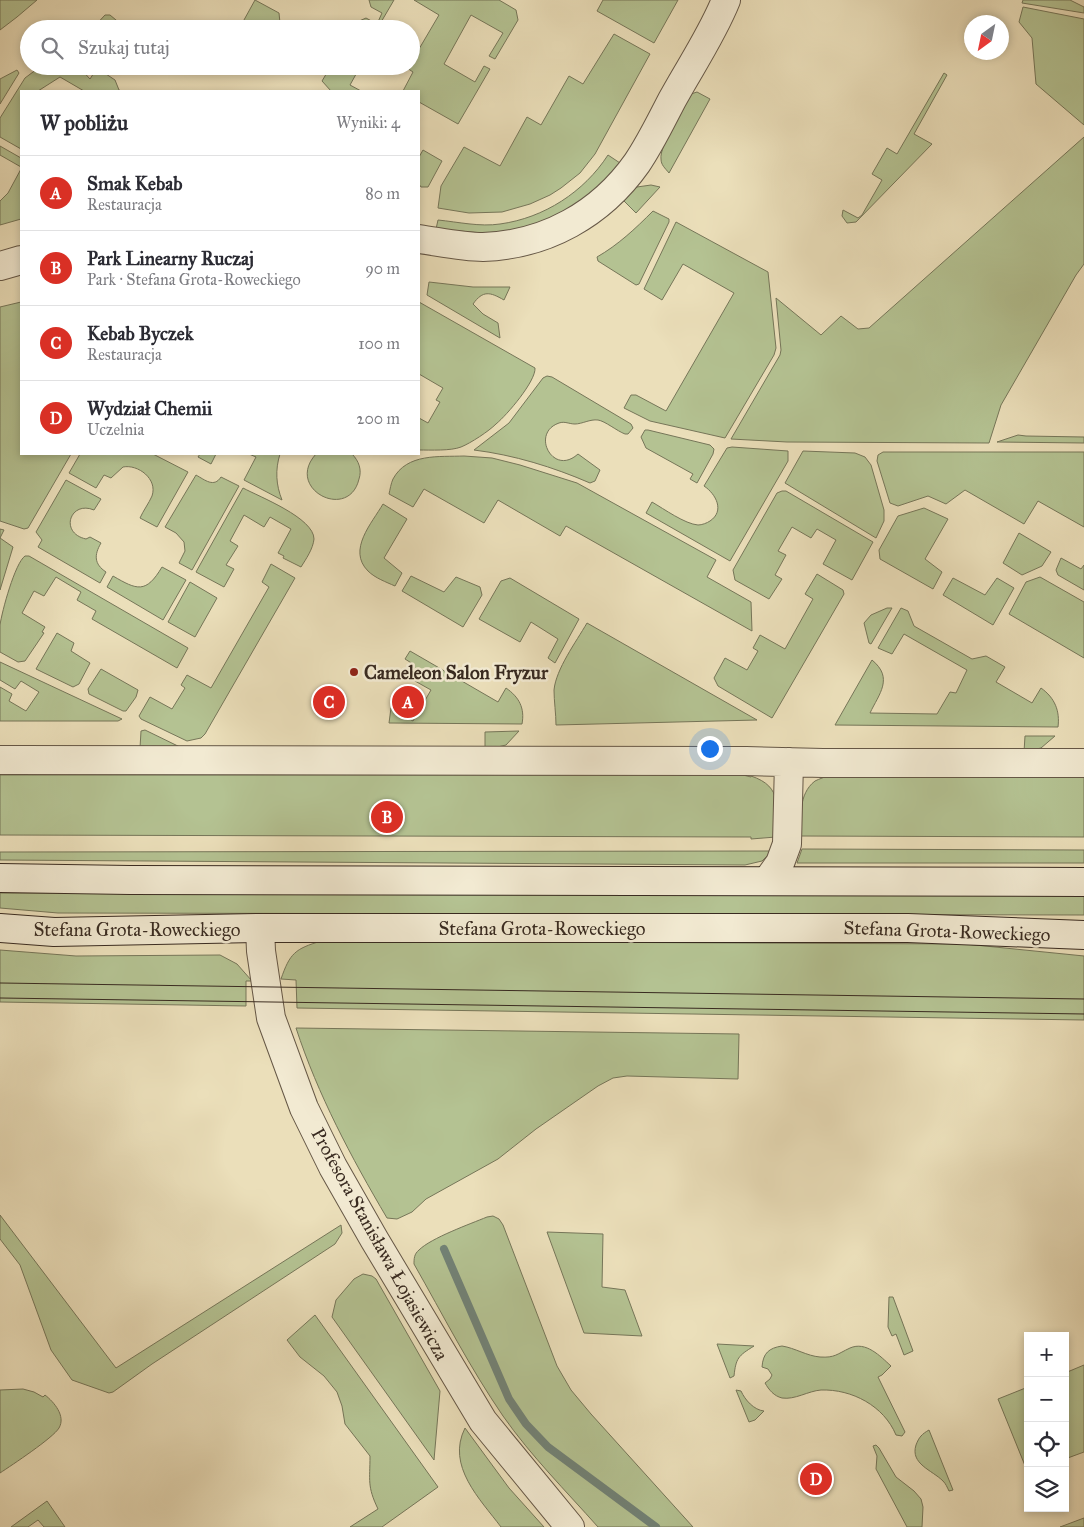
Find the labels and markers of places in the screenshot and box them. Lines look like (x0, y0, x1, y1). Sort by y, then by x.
place label: Cameleon Salon Fryzur (364, 661, 549, 685)
marker: Cameleon Salon Fryzur (348, 666, 360, 678)
pin: C (313, 683, 345, 721)
pin: A (392, 683, 424, 721)
pin: B (371, 798, 403, 836)
pin: D (800, 1460, 832, 1498)

